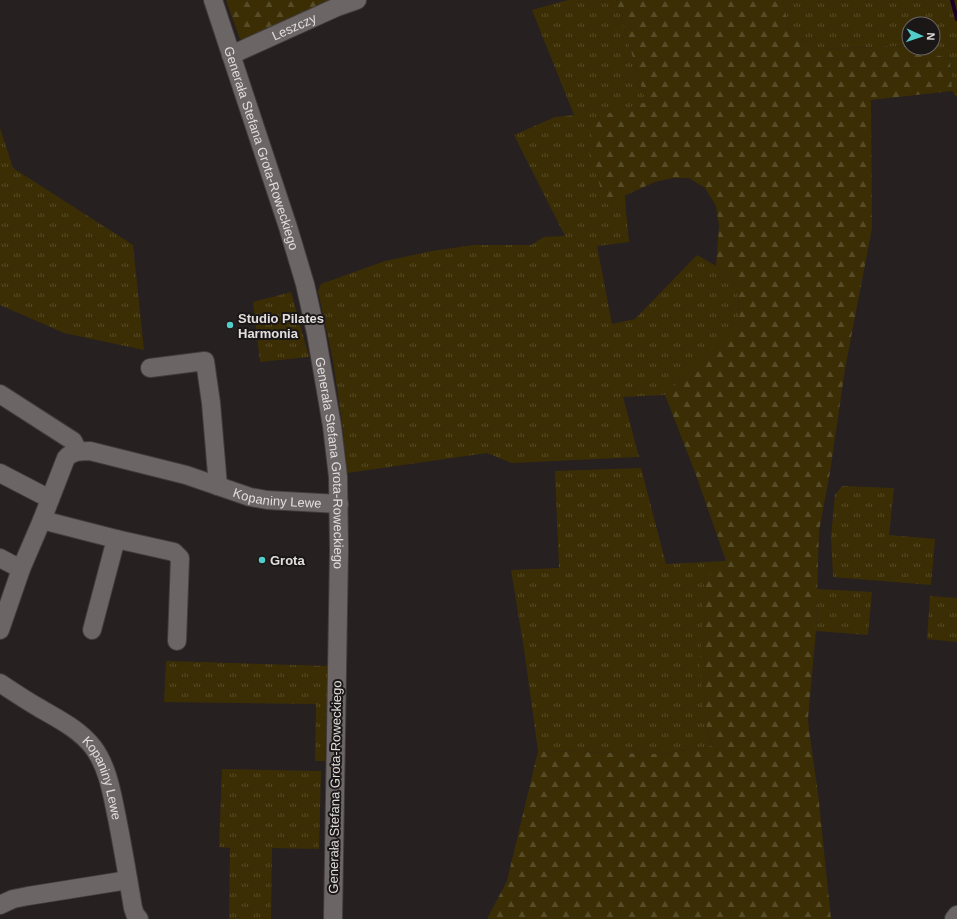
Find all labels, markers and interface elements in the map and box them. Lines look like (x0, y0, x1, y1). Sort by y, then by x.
street label: Leszczy (269, 10, 319, 43)
north arrow (901, 16, 941, 56)
text: N (925, 32, 937, 41)
street label: Generała Stefana Grota-Roweckiego (221, 44, 302, 252)
place label: Studio Pilates Harmonia (238, 311, 324, 341)
marker: Studio Pilates Harmonia (225, 320, 235, 330)
street label: Generała Stefana Grota-Roweckiego (313, 356, 347, 569)
street label: Kopaniny Lewe (231, 484, 322, 511)
place label: Grota (270, 553, 305, 568)
marker: Grota (257, 555, 267, 565)
street label: Generała Stefana Grota-Roweckiego (326, 680, 344, 894)
street label: Kopaniny Lewe (80, 733, 125, 821)

